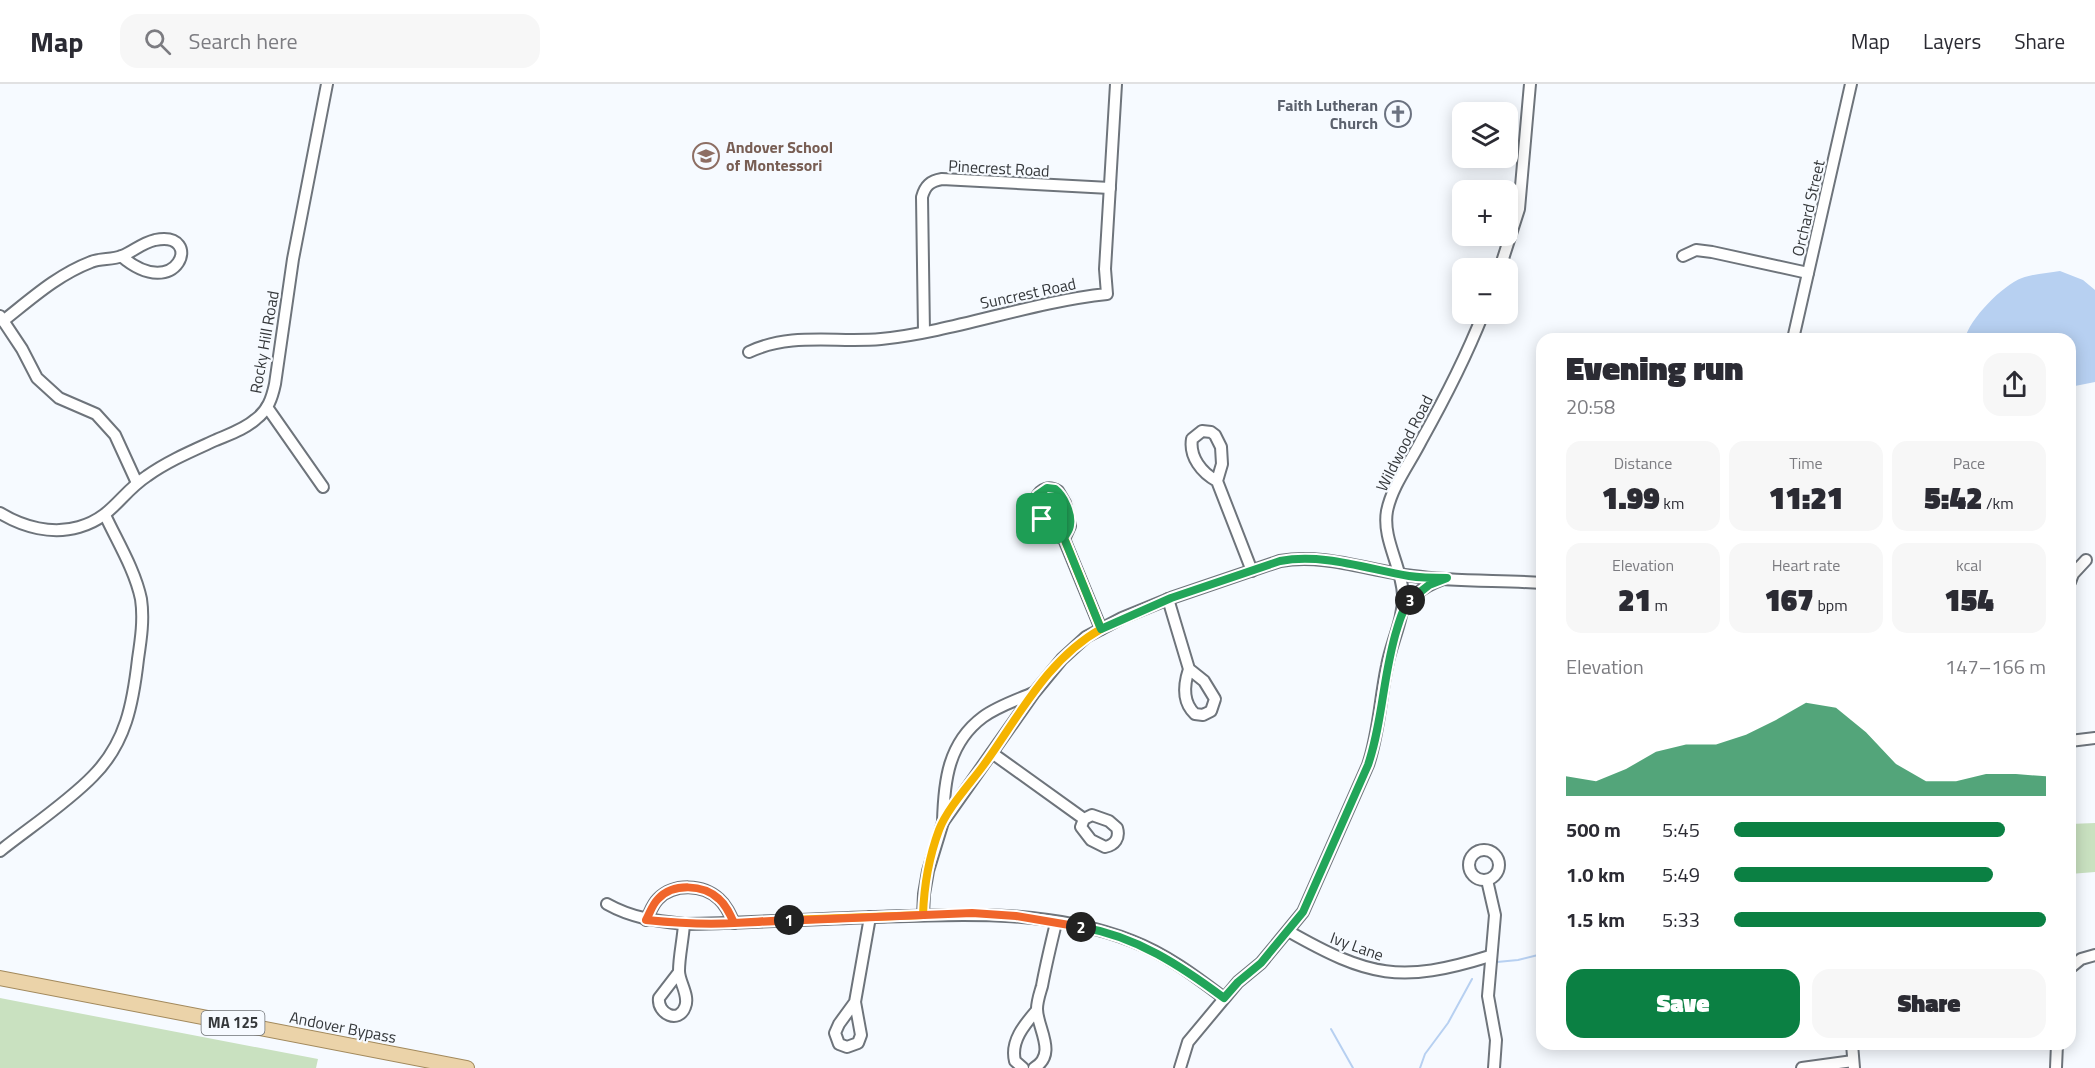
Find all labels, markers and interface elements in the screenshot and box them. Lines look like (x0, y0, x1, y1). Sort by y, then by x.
search box (120, 14, 540, 68)
text: Map (30, 20, 84, 63)
text: Search here (189, 24, 298, 58)
icon: search (141, 25, 174, 58)
text: Map (1851, 25, 1890, 57)
text: Layers (1923, 25, 1981, 57)
text: Share (2014, 25, 2065, 57)
place label: Faith Lutheran Church (1277, 93, 1378, 135)
church icon: Faith Lutheran Church (1383, 99, 1413, 129)
map controls (1452, 102, 1518, 324)
button: layers (1452, 102, 1518, 168)
place label: Andover School of Montessori (726, 135, 833, 177)
school or university icon: Andover School of Montessori (691, 141, 721, 171)
street label: Pinecrest Road (948, 153, 1050, 183)
street label: Orchard Street (1785, 157, 1831, 258)
button: + (1452, 180, 1518, 246)
button: − (1452, 258, 1518, 324)
street label: Suncrest Road (978, 271, 1078, 315)
street label: Rocky Hill Road (243, 289, 285, 395)
text: Evening run (1566, 343, 1743, 393)
button: share (1983, 353, 2046, 416)
street label: Wildwood Road (1369, 391, 1439, 495)
text: 20:58 (1566, 391, 1615, 422)
text: Distance (1614, 451, 1672, 475)
text: Time (1789, 451, 1823, 475)
text: Pace (1953, 451, 1985, 475)
text: 1.99 (1602, 475, 1660, 521)
text: 11:21 (1769, 475, 1843, 521)
text: 5:42 (1924, 475, 1982, 521)
text: km (1660, 491, 1684, 515)
text: /km (1982, 491, 2014, 515)
pin (1016, 493, 1067, 544)
icon: arrive (1025, 502, 1058, 535)
text: Elevation (1612, 553, 1674, 577)
text: Heart rate (1772, 553, 1840, 577)
text: kcal (1956, 553, 1982, 577)
text: 21 (1618, 577, 1651, 623)
text: 167 (1764, 577, 1814, 623)
text: 154 (1944, 577, 1994, 623)
pin: 3 (1395, 585, 1425, 615)
text: 3 (1406, 588, 1414, 612)
text: m (1651, 593, 1668, 617)
text: bpm (1814, 593, 1848, 617)
text: Elevation (1566, 651, 1644, 682)
text: 147–166 m (1945, 651, 2046, 682)
text: 500 m (1566, 814, 1621, 845)
text: 5:45 (1662, 814, 1700, 845)
text: 1.0 km (1566, 859, 1625, 890)
text: 5:49 (1662, 859, 1700, 890)
text: 1.5 km (1566, 904, 1625, 935)
text: 5:33 (1662, 904, 1700, 935)
pin: 1 (774, 905, 804, 935)
text: 1 (785, 908, 793, 932)
pin: 2 (1066, 912, 1096, 942)
text: 2 (1077, 915, 1085, 939)
street label: Ivy Lane (1327, 925, 1387, 967)
button: Save (1566, 969, 1800, 1038)
button: Share (1812, 969, 2046, 1038)
street label: Andover Bypass (287, 1005, 399, 1049)
road number: MA 125 (202, 1011, 264, 1035)

